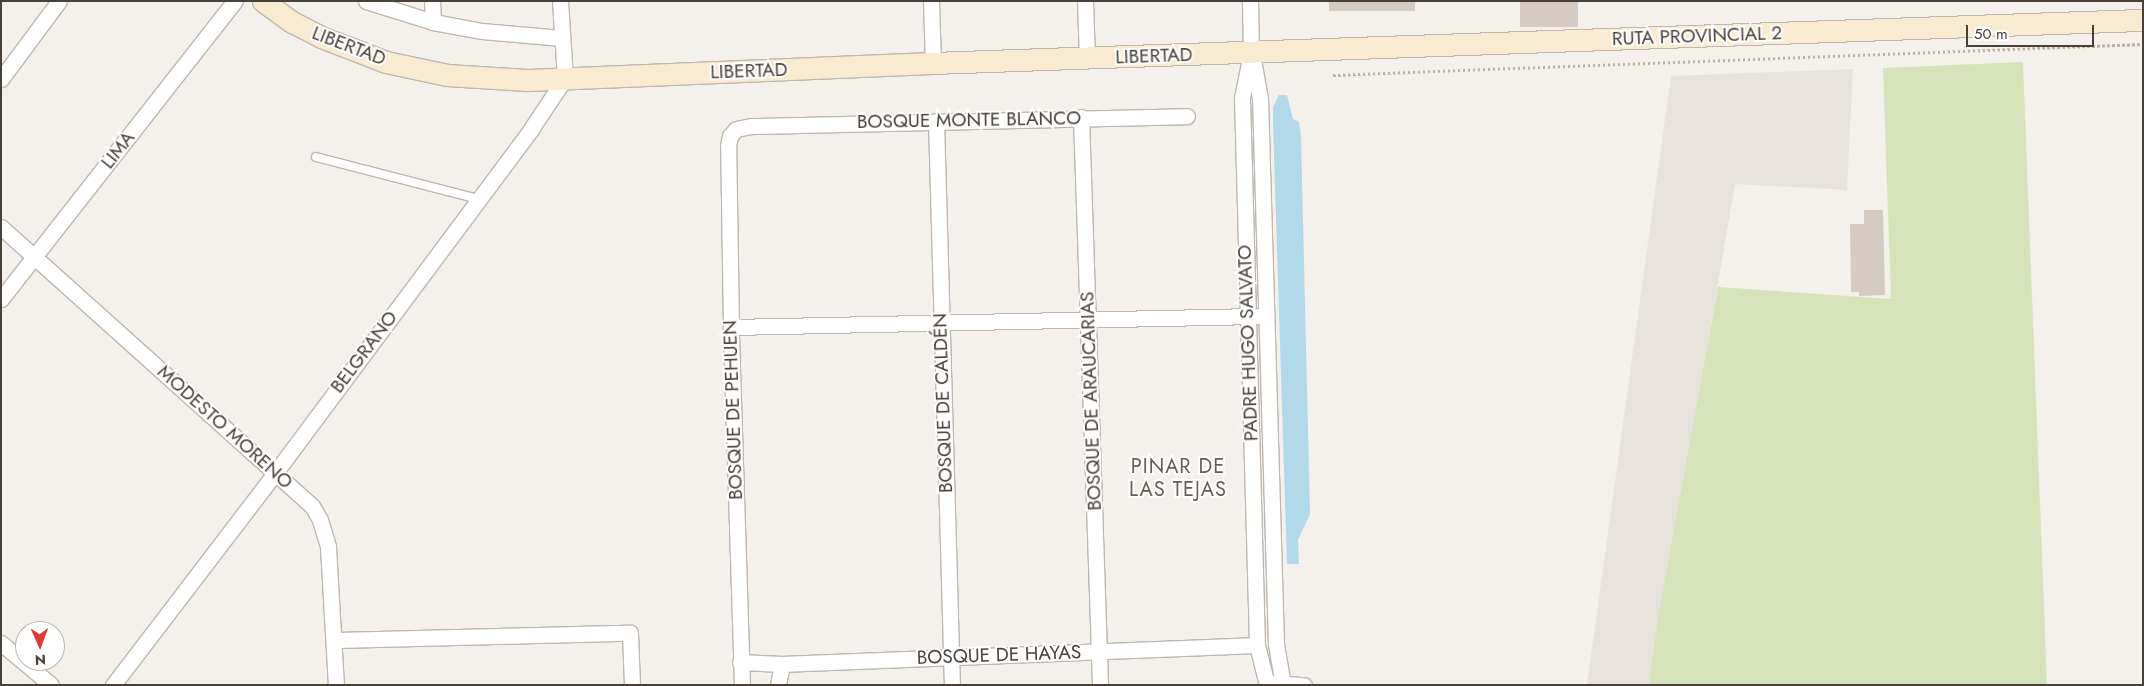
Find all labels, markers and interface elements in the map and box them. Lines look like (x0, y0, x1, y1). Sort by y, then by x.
scale bar (1969, 15, 2096, 47)
street label: LIBERTAD (309, 22, 389, 70)
street label: RUTA PROVINCIAL 2 (1611, 22, 1783, 50)
text: 50 m (1974, 23, 2008, 45)
street label: LIBERTAD (1115, 43, 1193, 69)
street label: LIBERTAD (710, 58, 788, 84)
street label: BOSQUE MONTE BLANCO (857, 107, 1081, 133)
street label: LIMA (96, 127, 140, 173)
street label: PADRE HUGO SALVATO (1233, 244, 1263, 442)
street label: BOSQUE DE ARAUCARIAS (1076, 291, 1106, 511)
street label: BELGRANO (326, 307, 402, 397)
street label: BOSQUE DE CALDÉN (928, 313, 958, 493)
street label: BOSQUE DE PEHUEN (718, 320, 748, 500)
street label: MODESTO MORENO (153, 360, 297, 494)
district label: PINAR DE LAS TEJAS (1128, 454, 1228, 501)
north arrow (15, 621, 65, 671)
street label: BOSQUE DE HAYAS (916, 641, 1082, 669)
text: N (35, 650, 46, 670)

